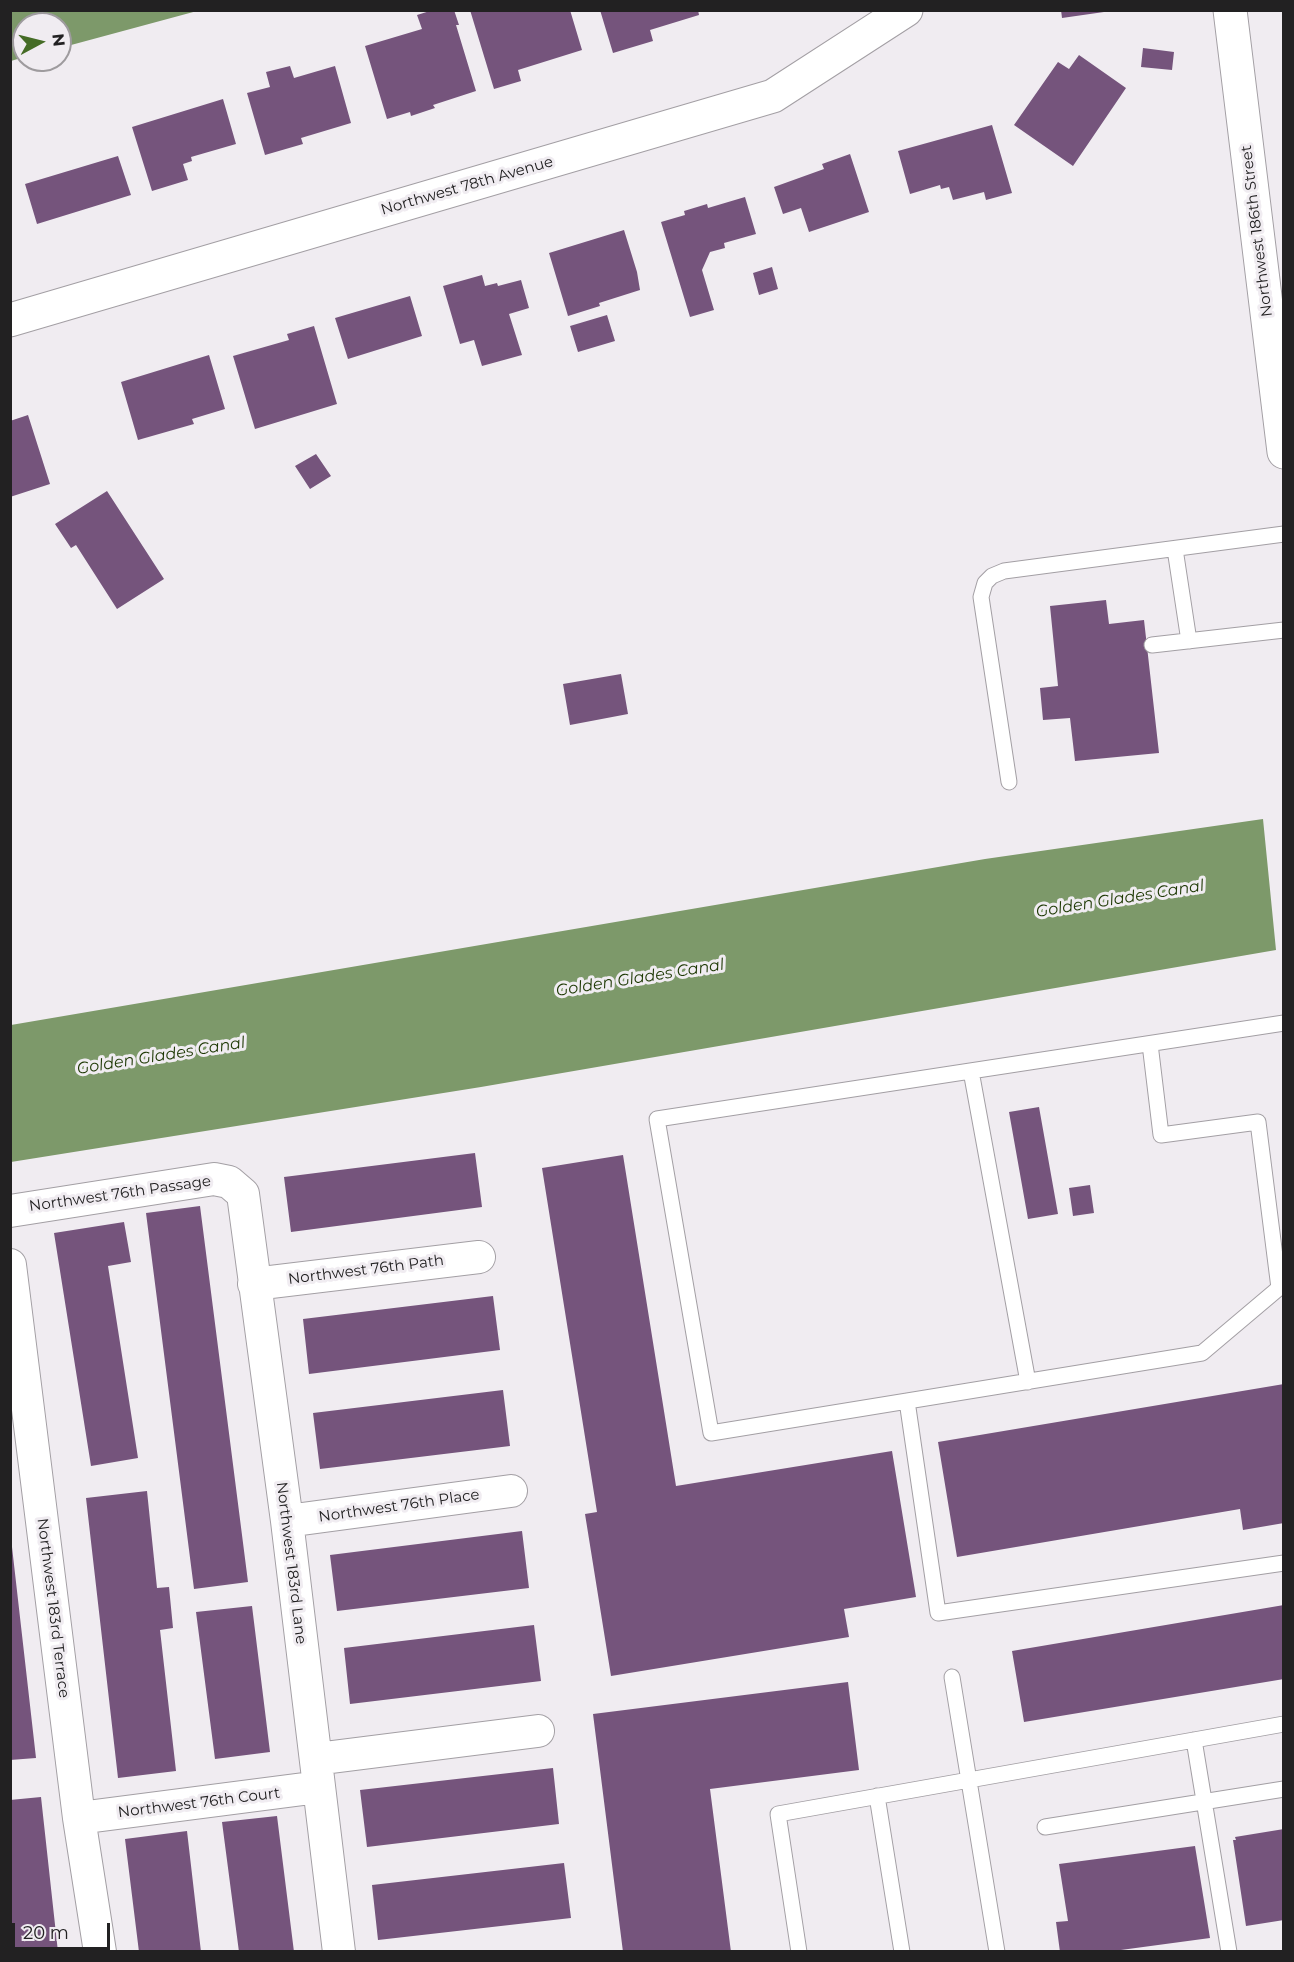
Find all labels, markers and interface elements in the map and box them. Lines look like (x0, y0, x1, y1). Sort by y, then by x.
north arrow (12, 12, 72, 72)
text: N (48, 32, 69, 48)
street label: Northwest 186th Street (1238, 144, 1276, 318)
street label: Northwest 78th Avenue (379, 153, 555, 219)
water label: Golden Glades Canal (1034, 876, 1206, 922)
water label: Golden Glades Canal (554, 955, 726, 1001)
water label: Golden Glades Canal (75, 1033, 247, 1079)
street label: Northwest 76th Passage (28, 1172, 212, 1216)
street label: Northwest 76th Path (287, 1252, 445, 1288)
street label: Northwest 183rd Lane (272, 1481, 310, 1645)
street label: Northwest 76th Place (317, 1486, 481, 1526)
street label: Northwest 183rd Terrace (33, 1517, 73, 1699)
street label: Northwest 76th Court (117, 1784, 281, 1822)
scale bar (15, 1911, 112, 1949)
text: 20 m (23, 1922, 69, 1944)

